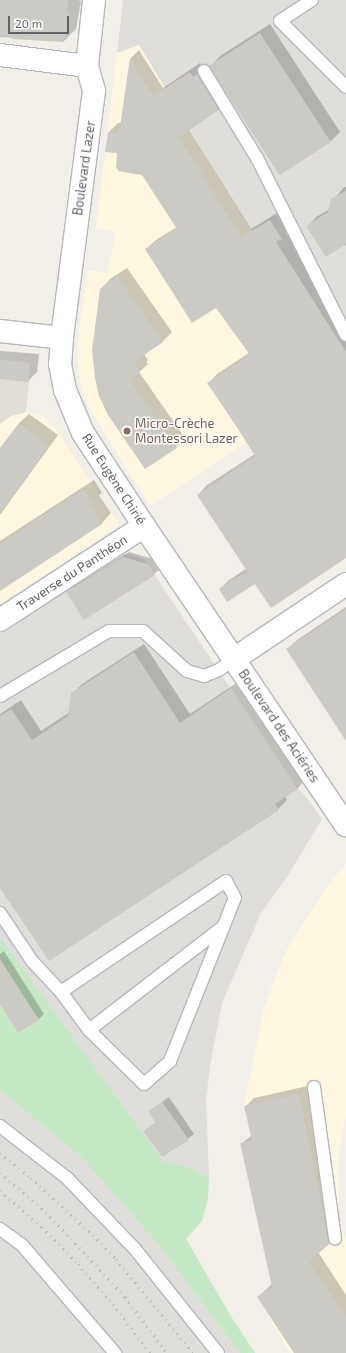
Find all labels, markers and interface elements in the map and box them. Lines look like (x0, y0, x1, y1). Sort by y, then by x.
scale bar (10, 8, 71, 34)
text: 20 m (15, 16, 42, 30)
street label: Boulevard Lazer (70, 120, 98, 216)
place label: Micro-Crèche Montessori Lazer (135, 416, 238, 447)
marker: Micro-Crèche Montessori Lazer (122, 426, 132, 436)
street label: Rue Eugène Chirié (79, 431, 149, 527)
street label: Traverse du Panthéon (14, 531, 130, 615)
street label: Boulevard des Aciéries (235, 666, 323, 786)

